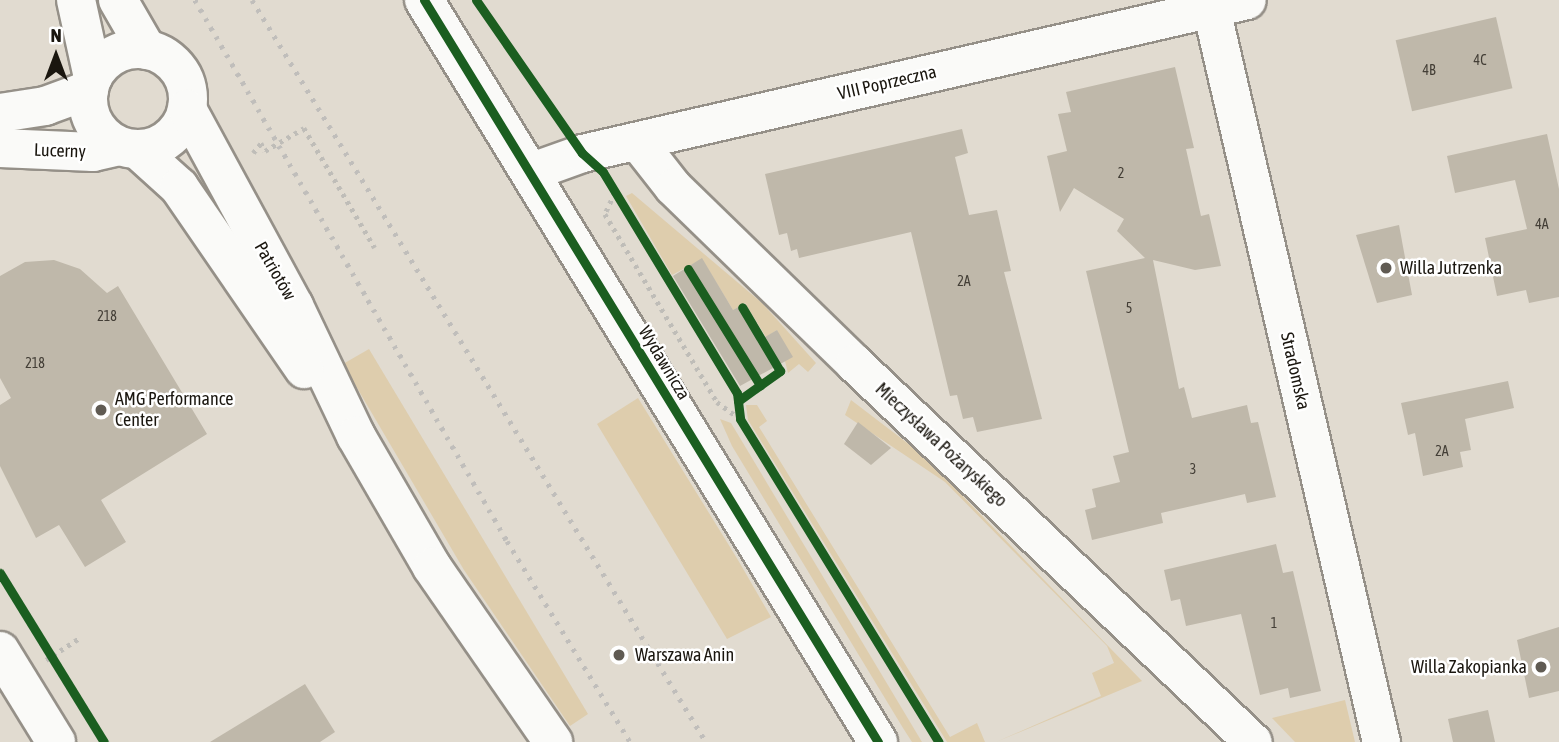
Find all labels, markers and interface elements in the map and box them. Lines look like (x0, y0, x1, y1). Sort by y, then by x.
north arrow (21, 21, 91, 91)
text: N (50, 24, 62, 46)
house number: 4C (1474, 52, 1486, 68)
street label: VIII Poprzeczna (836, 61, 938, 105)
house number: 4B (1422, 62, 1436, 78)
street label: Lucerny (34, 139, 86, 163)
house number: 2 (1118, 165, 1124, 181)
house number: 4A (1535, 216, 1549, 232)
street label: Patriotów (250, 238, 300, 304)
place label: Willa Jutrzenka (1400, 257, 1502, 279)
marker: Willa Jutrzenka (1378, 260, 1394, 276)
house number: 2A (957, 273, 971, 289)
house number: 5 (1126, 300, 1132, 316)
house number: 218 (97, 308, 117, 324)
street label: Wydawnicza (634, 322, 694, 404)
street label: Stradomska (1276, 330, 1314, 412)
house number: 218 (25, 355, 45, 371)
street label: Mieczysława Pożaryskiego (871, 378, 1011, 512)
place label: AMG Performance Center (115, 389, 233, 432)
marker: AMG Performance Center (93, 402, 109, 418)
house number: 2A (1435, 443, 1449, 459)
house number: 3 (1190, 461, 1196, 477)
house number: 1 (1271, 615, 1277, 631)
place label: Warszawa Anin (635, 644, 734, 666)
marker: Warszawa Anin (609, 645, 629, 665)
place label: Willa Zakopianka (1411, 656, 1527, 678)
marker: Willa Zakopianka (1533, 659, 1549, 675)

